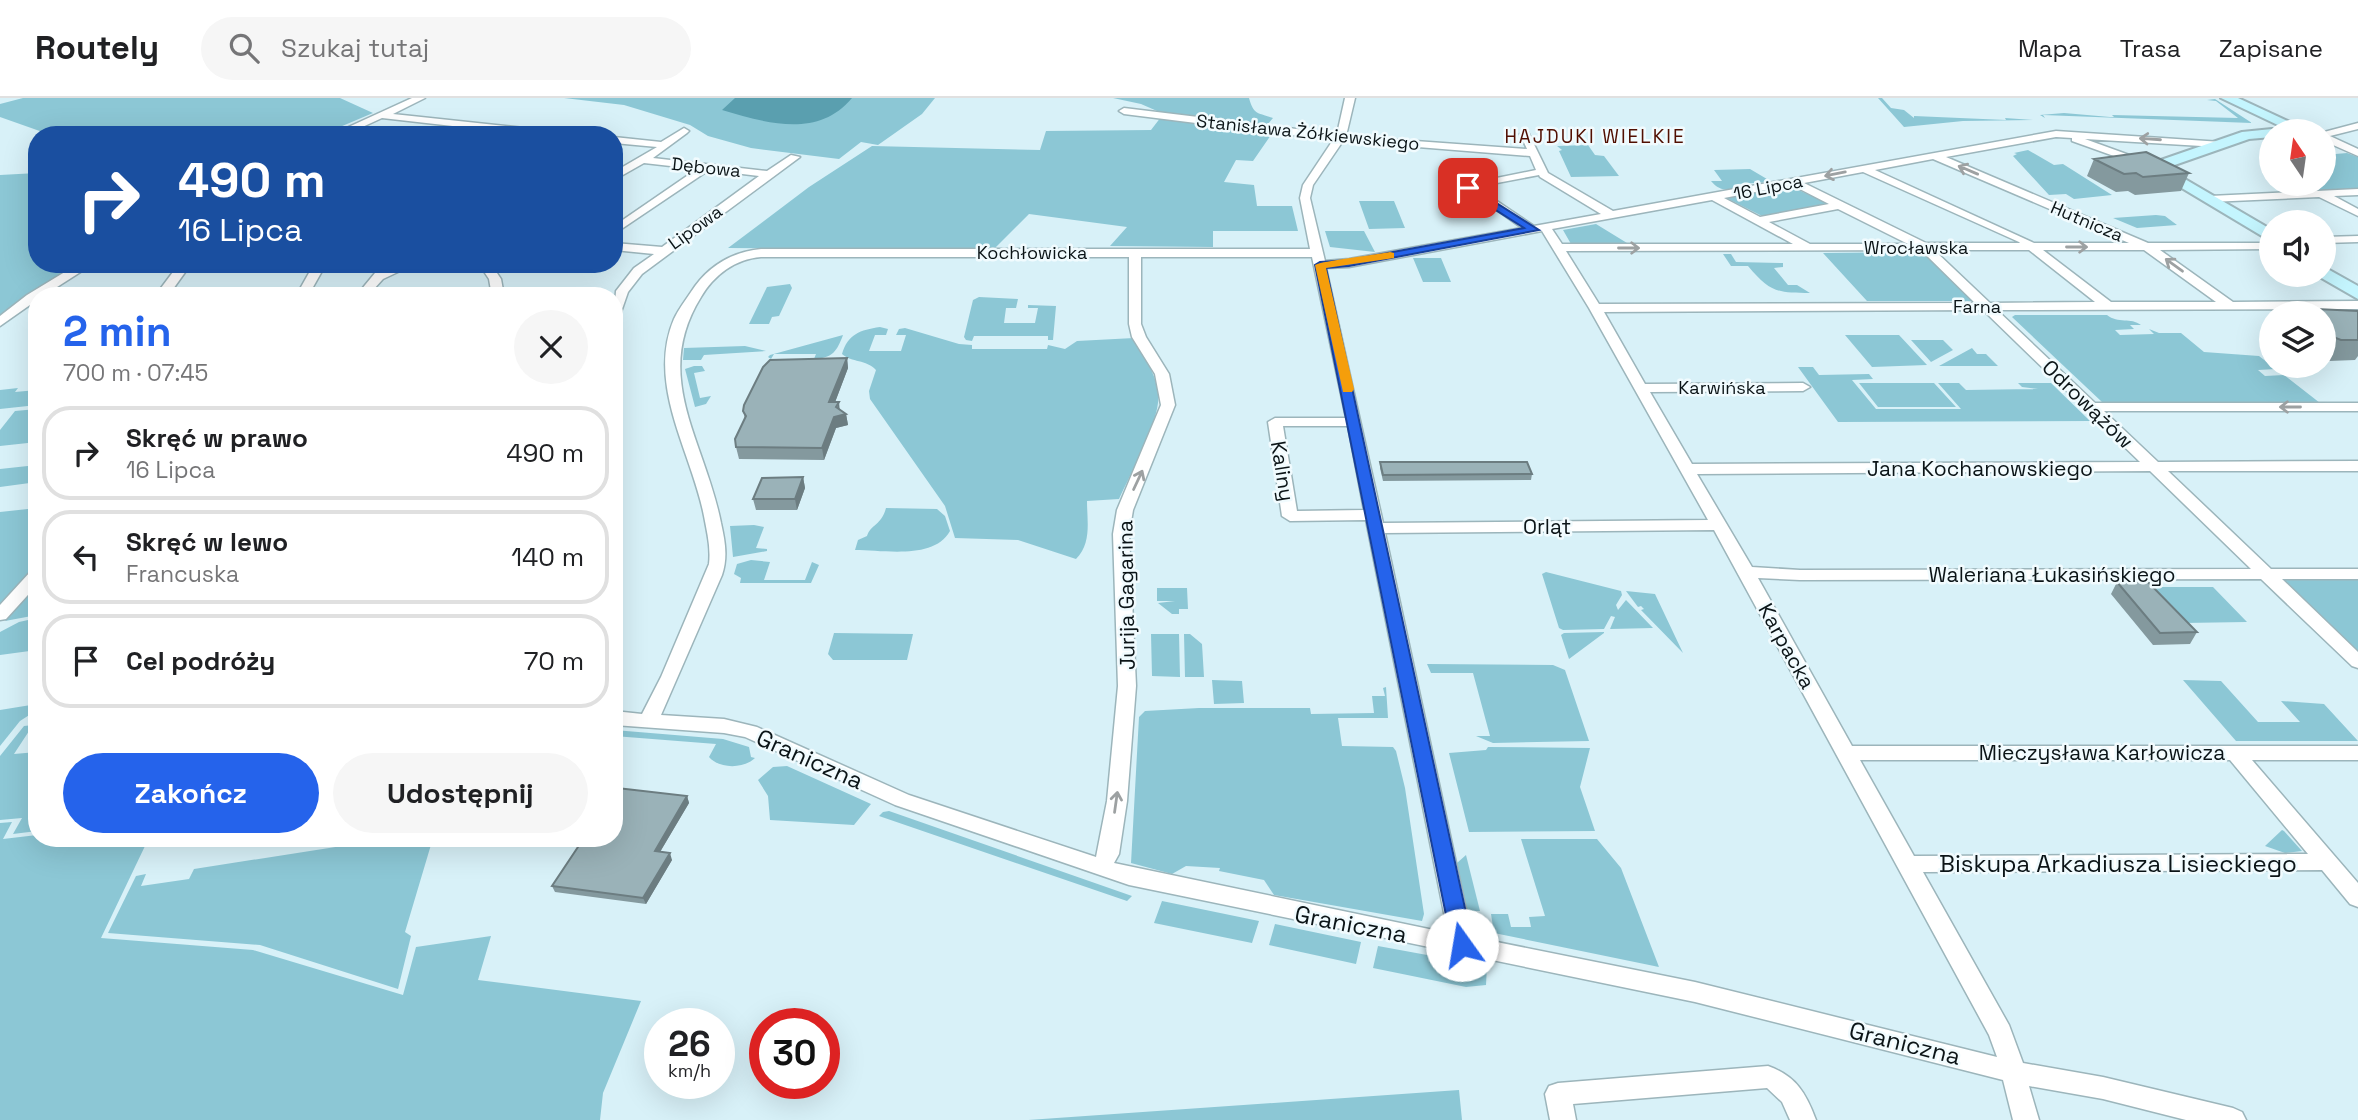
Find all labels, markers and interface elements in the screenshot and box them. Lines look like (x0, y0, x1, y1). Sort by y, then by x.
search box (201, 17, 691, 80)
text: Routely (35, 27, 159, 69)
icon: search (225, 29, 263, 67)
text: Szukaj tutaj (281, 31, 429, 65)
text: Mapa (2018, 33, 2082, 64)
text: Trasa (2120, 33, 2181, 64)
text: Zapisane (2219, 33, 2323, 64)
street label: Stanisława Żółkiewskiego (1195, 109, 1421, 155)
north arrow (2259, 119, 2336, 196)
map controls (2259, 119, 2336, 378)
district label: HAJDUKI WIELKIE (1504, 124, 1686, 149)
one-way arrow (2140, 132, 2162, 145)
text: 490 m (178, 149, 326, 211)
street label: Dębowa (670, 152, 742, 182)
icon: right (63, 154, 154, 245)
pin (1438, 158, 1498, 218)
one-way arrow (1958, 163, 1979, 176)
one-way arrow (1824, 168, 1847, 181)
icon: arrive (1449, 169, 1487, 207)
street label: 16 Lipca (1731, 169, 1805, 205)
street label: Hutnicza (2047, 195, 2127, 247)
street label: Lipowa (663, 200, 727, 254)
text: 16 Lipca (178, 210, 303, 250)
button: sound (2259, 210, 2336, 287)
street label: Wrocławska (1864, 236, 1968, 259)
one-way arrow (2065, 240, 2088, 254)
street label: Kochłowicka (977, 241, 1087, 264)
one-way arrow (1617, 241, 1640, 255)
one-way arrow (2165, 258, 2184, 272)
street label: Farna (1953, 295, 2001, 318)
button: layers (2259, 301, 2336, 378)
text: 2 min (63, 305, 172, 358)
button: close (514, 310, 588, 384)
street label: Odrowążów (2037, 354, 2139, 454)
text: 700 m · 07:45 (63, 358, 208, 388)
street label: Karwińska (1678, 376, 1766, 399)
one-way arrow (2279, 400, 2302, 414)
text: Skręć w prawo (126, 421, 308, 455)
icon: right (67, 434, 105, 472)
text: 490 m (506, 436, 584, 470)
street label: Kaliny (1265, 439, 1301, 503)
text: 16 Lipca (126, 455, 216, 485)
street label: Jana Kochanowskiego (1867, 455, 2093, 482)
one-way arrow (1132, 470, 1145, 492)
street label: Orląt (1523, 513, 1571, 540)
street label: Jurija Gagarina (1111, 520, 1141, 670)
text: Skręć w lewo (126, 525, 288, 559)
icon: left (67, 538, 105, 576)
text: 140 m (511, 540, 584, 574)
text: Francuska (126, 559, 239, 589)
street label: Waleriana Łukasińskiego (1928, 561, 2176, 588)
street label: Karpacka (1752, 598, 1822, 694)
icon: arrive (67, 642, 105, 680)
text: Cel podróży (126, 644, 275, 678)
text: 70 m (524, 644, 584, 678)
street label: Graniczna (752, 722, 868, 796)
street label: Mieczysława Karłowicza (1979, 739, 2225, 766)
button: Zakończ (63, 753, 319, 833)
button: Udostępnij (333, 753, 588, 833)
one-way arrow (1110, 791, 1123, 814)
street label: Biskupa Arkadiusza Lisieckiego (1939, 848, 2297, 879)
street label: Graniczna (1292, 898, 1410, 950)
position arrow (1425, 908, 1499, 982)
speed limit sign: 30 (749, 1008, 840, 1099)
street label: Graniczna (1846, 1014, 1964, 1072)
text: 26 (668, 1022, 711, 1066)
text: km/h (668, 1059, 711, 1082)

